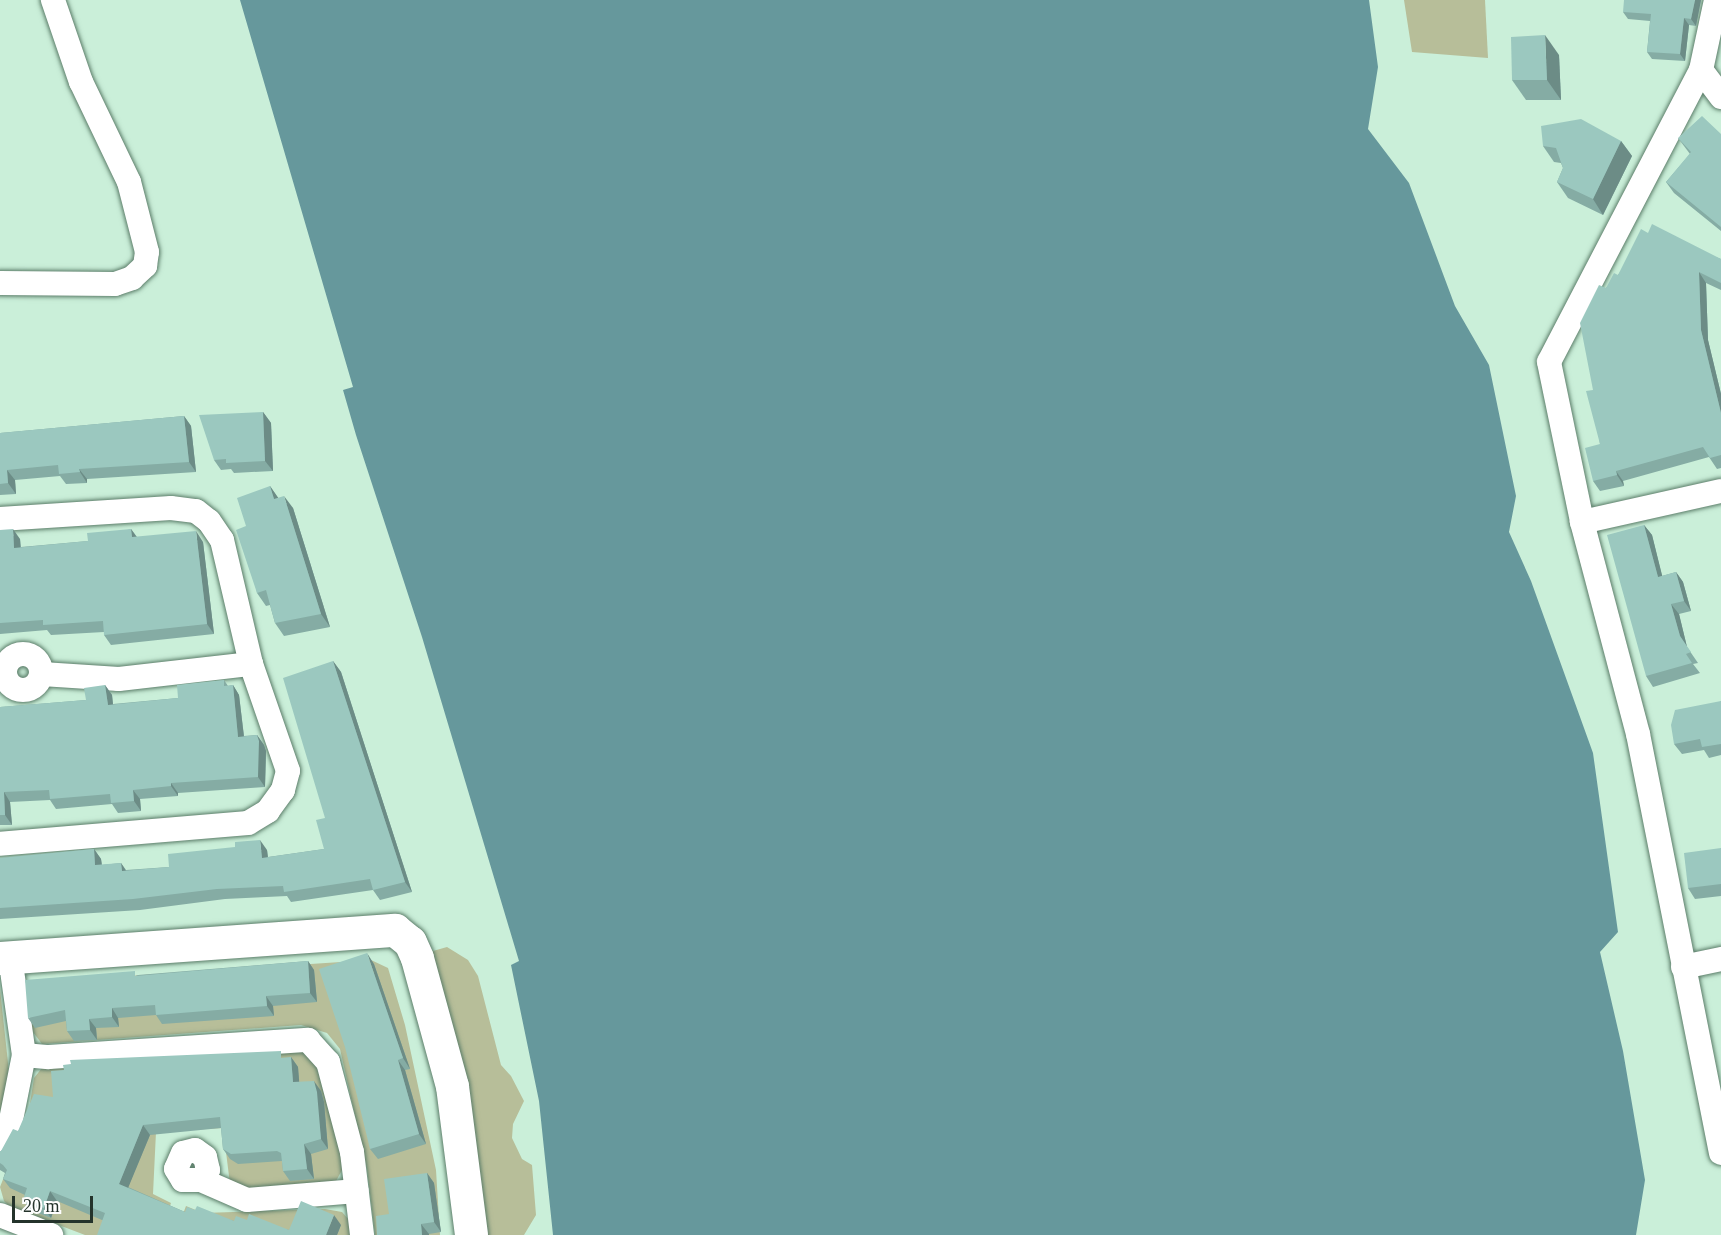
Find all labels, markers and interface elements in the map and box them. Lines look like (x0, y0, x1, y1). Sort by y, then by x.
scale bar (15, 1184, 96, 1222)
text: 20 m (23, 1196, 60, 1216)

